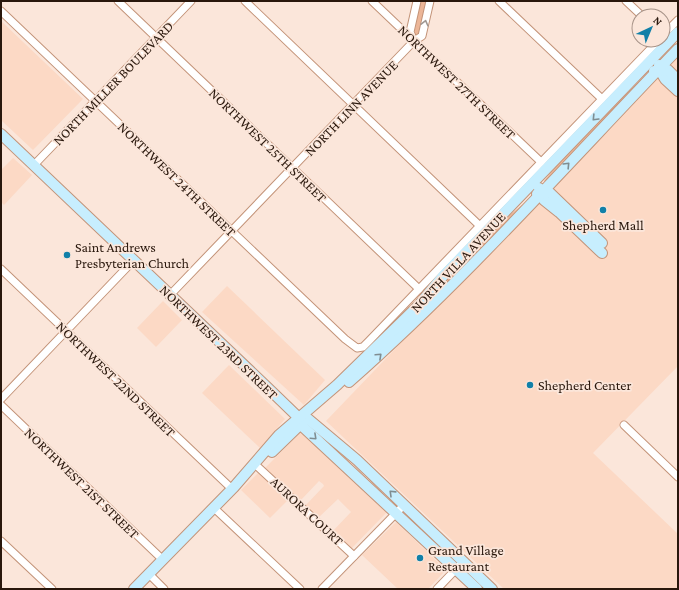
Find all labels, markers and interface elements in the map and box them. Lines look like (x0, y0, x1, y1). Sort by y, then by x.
north arrow (631, 8, 671, 48)
text: N (651, 14, 665, 28)
street label: NORTH MILLER BOULEVARD (50, 18, 176, 148)
one-way arrow (420, 20, 429, 27)
street label: NORTHWEST 27TH STREET (395, 22, 519, 143)
street label: NORTH LINN AVENUE (301, 57, 401, 159)
street label: NORTHWEST 25TH STREET (206, 85, 330, 206)
one-way arrow (592, 113, 600, 121)
street label: NORTHWEST 24TH STREET (115, 118, 240, 240)
one-way arrow (562, 162, 569, 170)
marker: Shepherd Mall (598, 205, 608, 215)
street label: NORTH VILLA AVENUE (407, 208, 509, 316)
place label: Shepherd Mall (562, 217, 644, 233)
place label: Saint Andrews Presbyterian Church (75, 239, 190, 271)
marker: Saint Andrews Presbyterian Church (62, 250, 72, 260)
street label: NORTHWEST 23RD STREET (157, 281, 282, 403)
street label: NORTHWEST 22ND STREET (53, 318, 179, 440)
one-way arrow (374, 353, 382, 361)
place label: Shepherd Center (538, 377, 631, 393)
marker: Shepherd Center (525, 380, 535, 390)
street label: NORTHWEST 21ST STREET (22, 424, 143, 542)
one-way arrow (309, 432, 317, 440)
street label: AURORA COURT (267, 473, 347, 549)
one-way arrow (389, 490, 397, 498)
place label: Grand Village Restaurant (428, 542, 504, 574)
marker: Grand Village Restaurant (415, 553, 425, 563)

